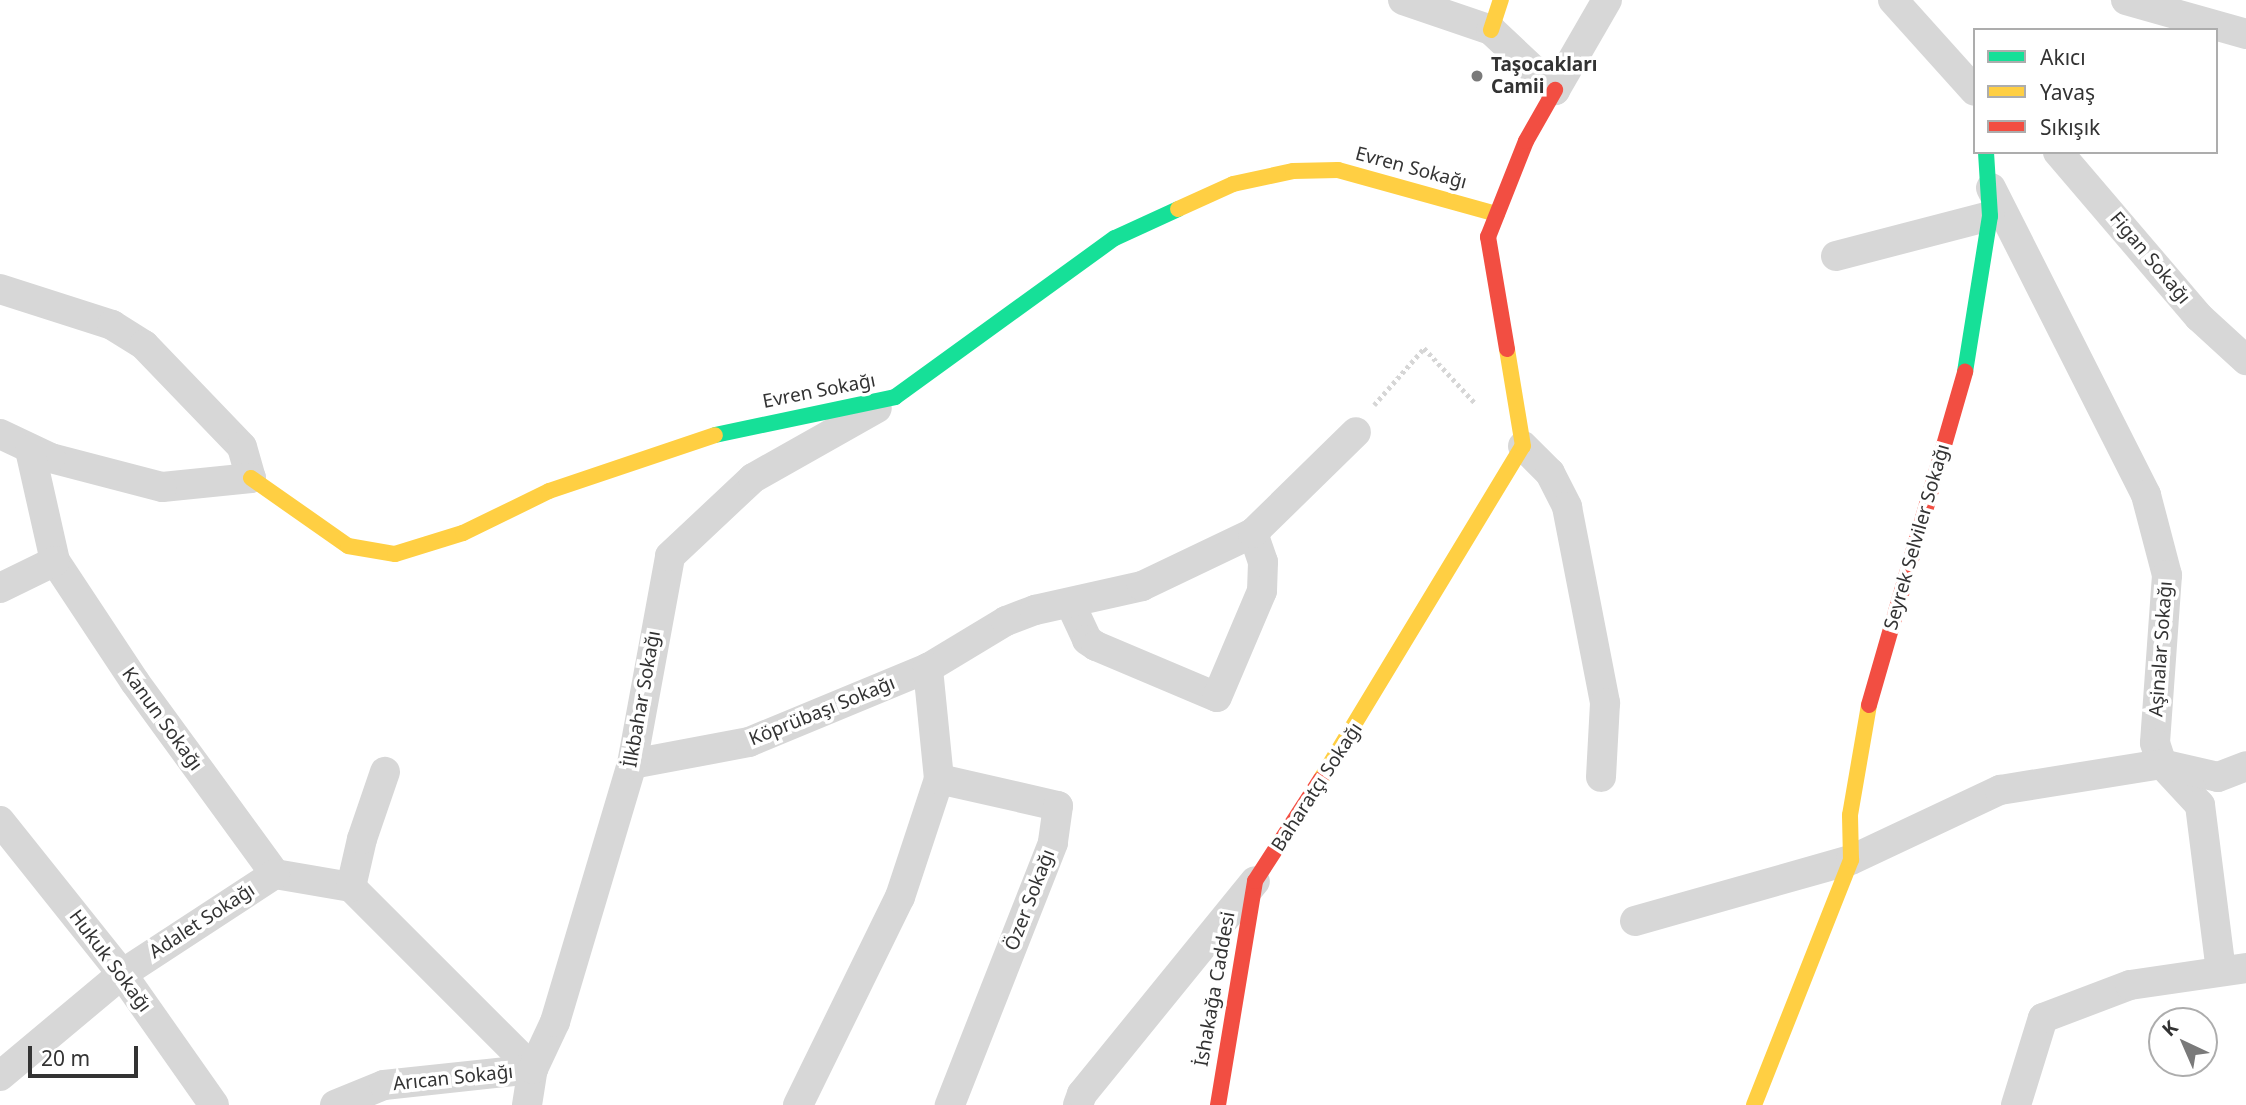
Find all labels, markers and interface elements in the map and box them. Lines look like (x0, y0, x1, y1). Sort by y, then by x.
legend (1973, 28, 2218, 154)
text: Akıcı (2040, 43, 2086, 71)
place label: Taşocakları Camii (1491, 54, 1597, 98)
marker: Taşocakları Camii (1469, 68, 1485, 84)
text: Yavaş (2040, 78, 2095, 106)
text: Sıkışık (2040, 113, 2100, 141)
street label: Evren Sokağı (1353, 142, 1469, 194)
street label: Figan Sokağı (2105, 207, 2195, 309)
street label: Evren Sokağı (761, 369, 877, 413)
street label: Seyrek Selviler Sokağı (1880, 442, 1954, 632)
street label: Aşinalar Sokağı (2145, 580, 2177, 718)
street label: İlkbahar Sokağı (619, 629, 665, 769)
street label: Kanun Sokağı (117, 663, 207, 775)
street label: Köprübaşı Sokağı (746, 671, 898, 751)
street label: Baharatçı Sokağı (1267, 718, 1367, 856)
street label: Özer Sokağı (1000, 846, 1060, 954)
street label: Adalet Sokağı (145, 878, 259, 964)
street label: Hukuk Sokağı (64, 905, 156, 1017)
street label: İshakağa Caddesi (1190, 910, 1240, 1068)
north arrow (2148, 1007, 2218, 1077)
text: K (2156, 1015, 2183, 1042)
scale bar (32, 1032, 142, 1076)
text: 20 m (41, 1044, 90, 1072)
street label: Arıcan Sokağı (392, 1060, 514, 1096)

